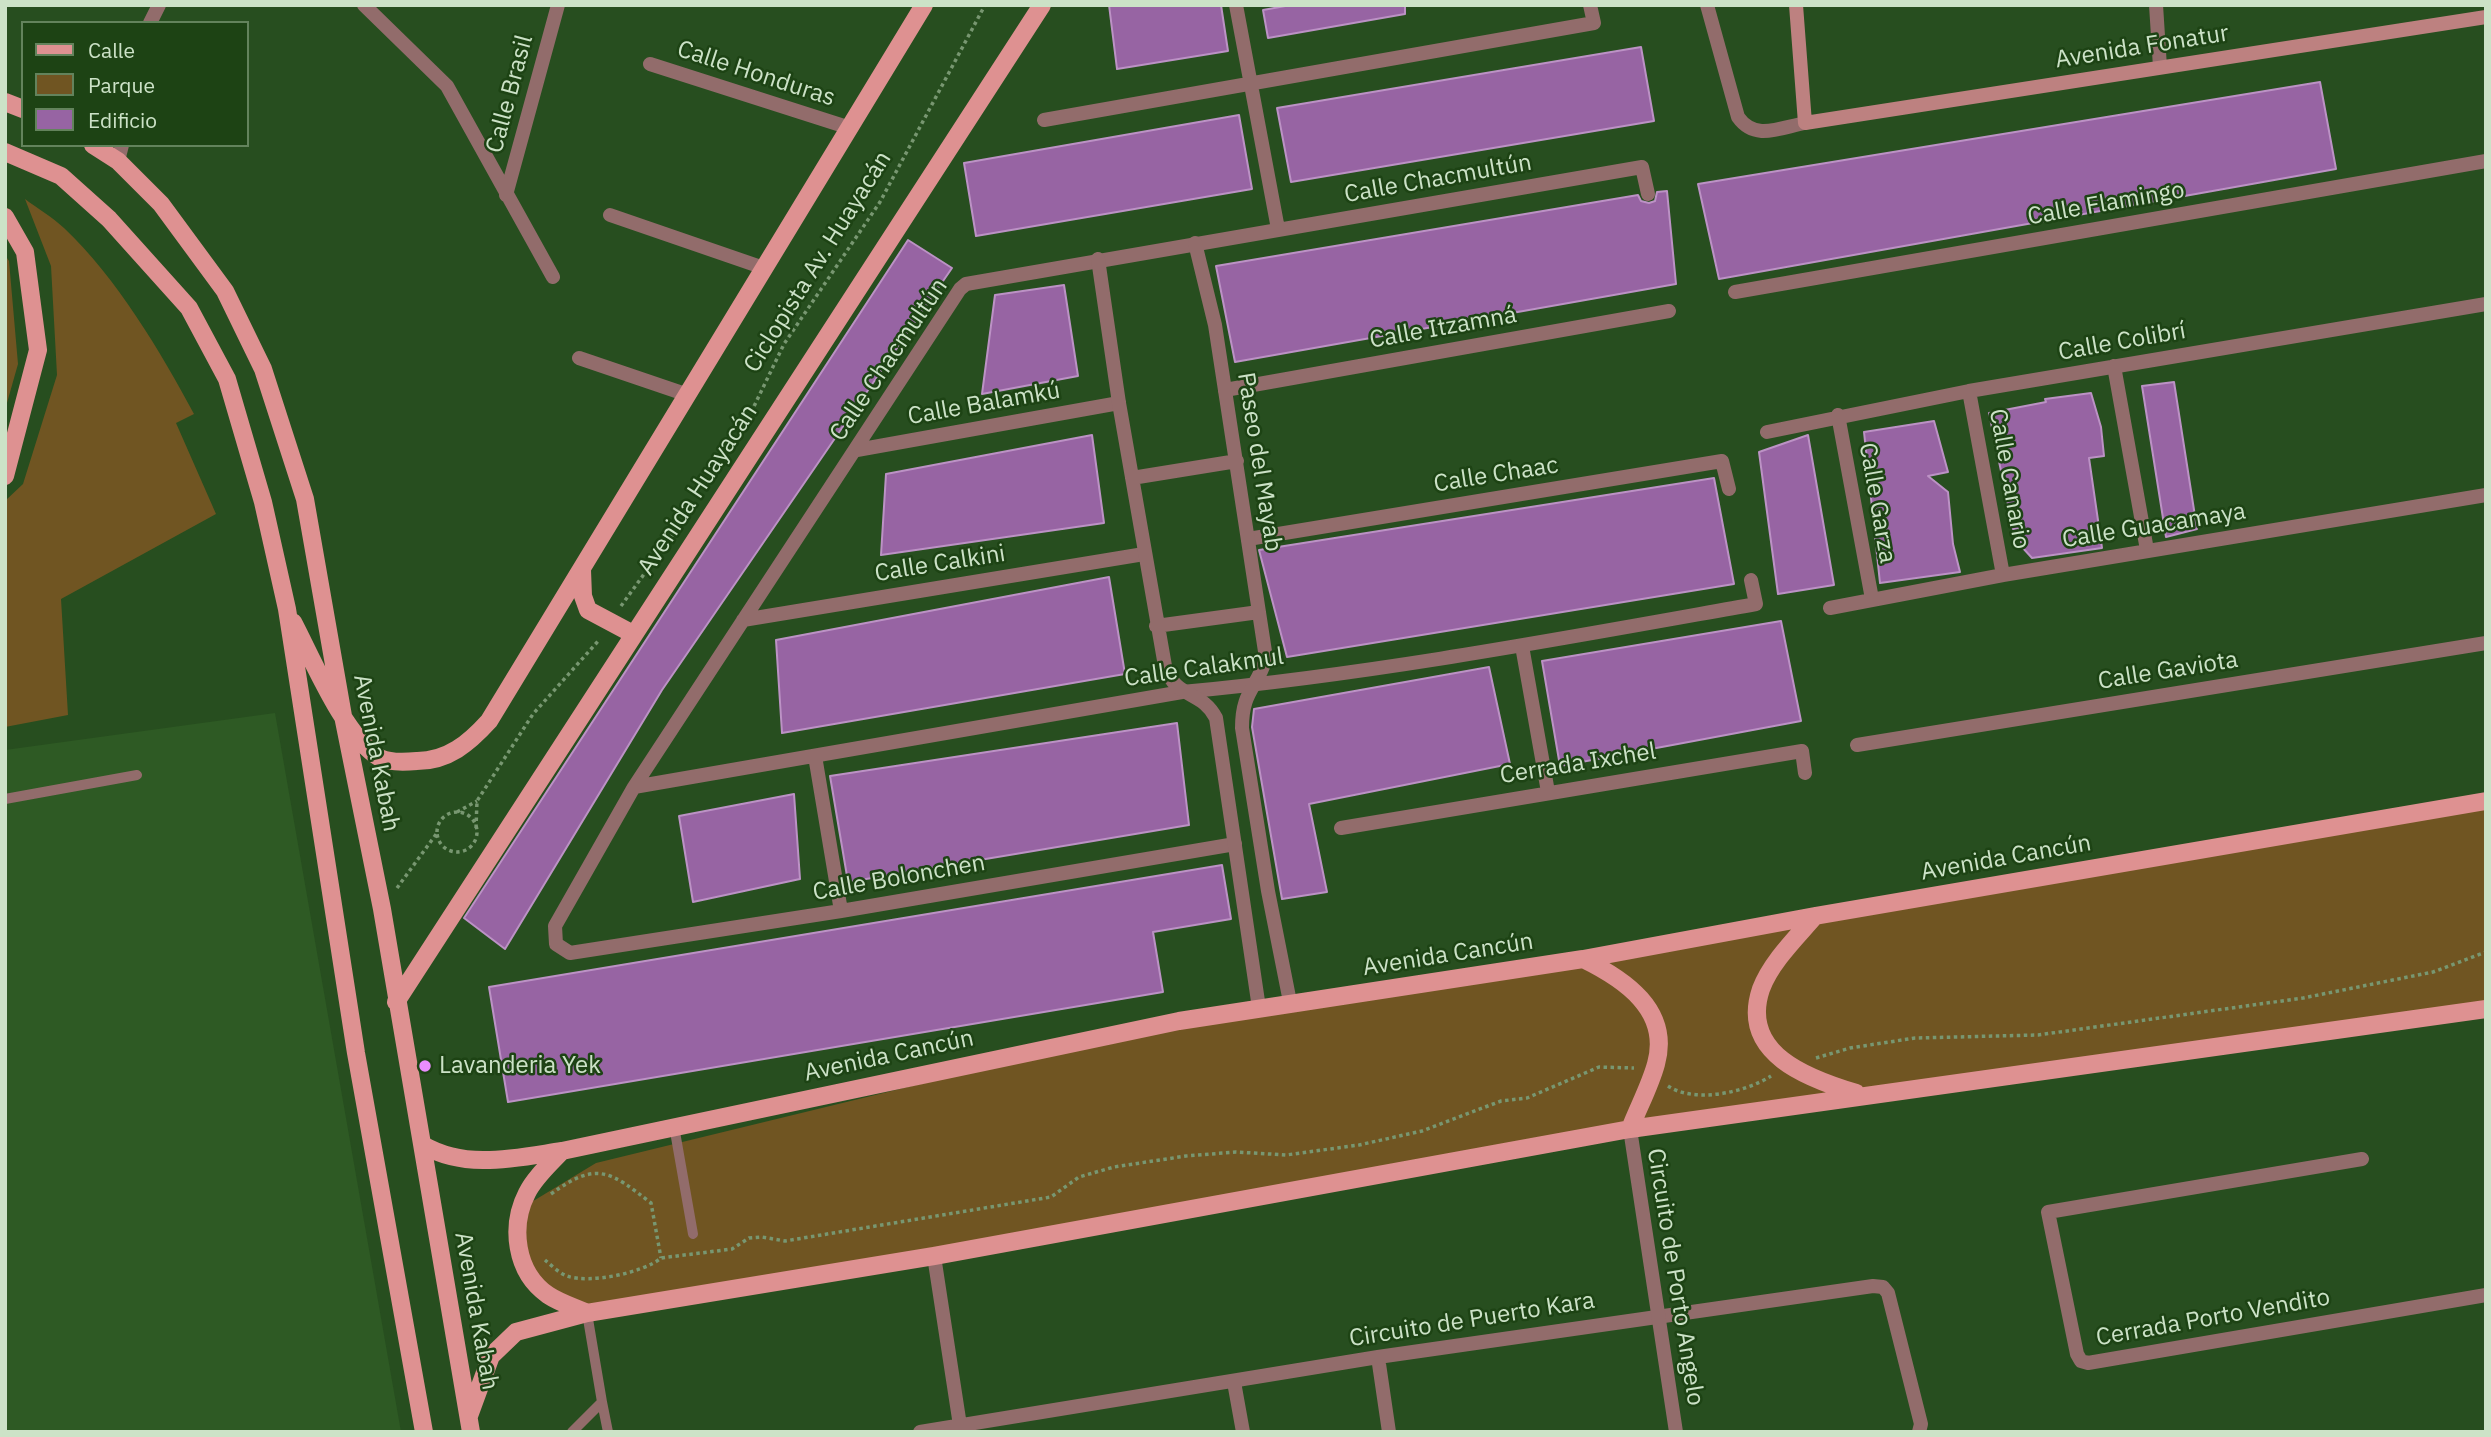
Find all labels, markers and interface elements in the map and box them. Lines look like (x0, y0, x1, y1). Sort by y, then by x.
street label: Avenida Fonatur (2053, 19, 2231, 75)
legend (21, 21, 248, 147)
street label: Calle Brasil (480, 32, 540, 156)
street label: Calle Honduras (673, 35, 839, 113)
text: Calle (88, 36, 135, 64)
text: Parque (88, 71, 155, 99)
text: Edificio (88, 106, 157, 134)
street label: Ciclopista Av. Huayacán (738, 146, 898, 378)
street label: Calle Chacmultún (1342, 148, 1534, 210)
street label: Calle Flamingo (2025, 176, 2187, 232)
street label: Calle Chacmultún (824, 273, 954, 447)
street label: Calle Itzamná (1367, 301, 1519, 355)
street label: Calle Colibrí (2056, 317, 2188, 367)
street label: Paseo del Mayab (1231, 370, 1287, 554)
street label: Calle Balamkú (906, 376, 1062, 432)
street label: Avenida Huayacán (632, 399, 764, 581)
street label: Calle Canario (1982, 407, 2036, 551)
street label: Calle Garza (1852, 441, 1902, 565)
street label: Calle Chaac (1432, 451, 1560, 499)
street label: Calle Guacamaya (2060, 497, 2248, 555)
street label: Calle Calkini (873, 539, 1007, 589)
street label: Calle Calakmul (1123, 643, 1285, 693)
street label: Calle Gaviota (2096, 646, 2240, 696)
street label: Avenida Kabah (347, 672, 405, 834)
street label: Cerrada Ixchel (1498, 737, 1658, 791)
street label: Avenida Cancún (1919, 829, 2093, 887)
street label: Calle Bolonchen (810, 849, 988, 907)
street label: Avenida Cancún (1361, 927, 1535, 983)
street label: Avenida Cancún (802, 1024, 976, 1088)
place label: Lavanderia Yek (439, 1052, 601, 1080)
marker: Lavanderia Yek (417, 1058, 433, 1074)
street label: Circuito de Porto Angelo (1640, 1146, 1710, 1408)
street label: Avenida Kabah (448, 1230, 504, 1392)
street label: Cerrada Porto Vendito (2094, 1283, 2332, 1353)
street label: Circuito de Puerto Kara (1347, 1286, 1597, 1354)

